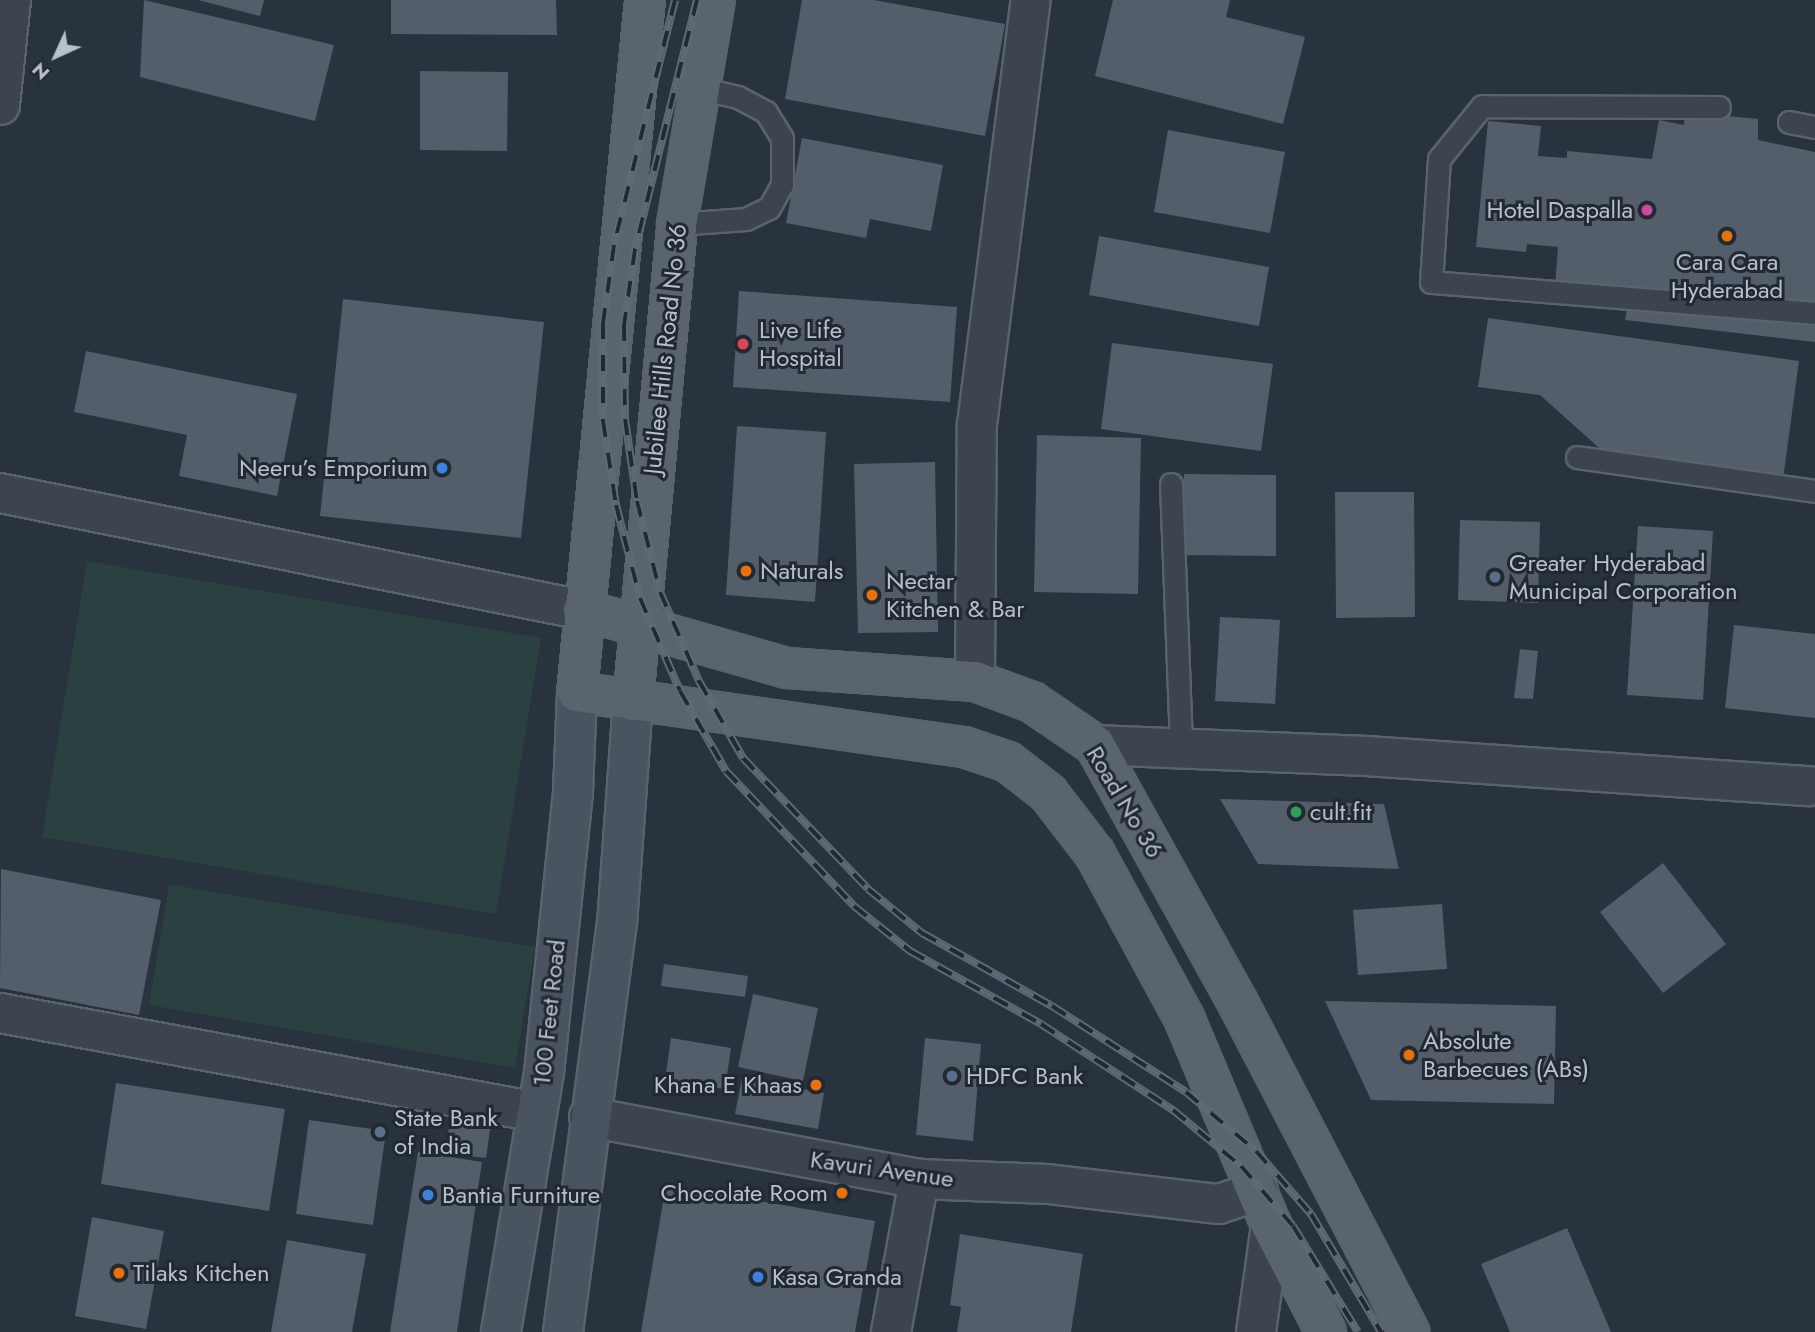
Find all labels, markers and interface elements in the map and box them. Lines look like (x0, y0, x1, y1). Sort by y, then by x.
north arrow (21, 21, 91, 91)
text: N (26, 56, 56, 86)
place label: Hotel Daspalla (1487, 196, 1633, 224)
marker: Hotel Daspalla (1639, 202, 1655, 218)
street label: Jubilee Hills Road No 36 (638, 222, 692, 476)
marker: Cara Cara Hyderabad (1719, 228, 1735, 244)
place label: Cara Cara Hyderabad (1671, 248, 1783, 304)
place label: Live Life Hospital (759, 316, 842, 372)
marker: Live Life Hospital (733, 334, 753, 354)
place label: Neeru’s Emporium (239, 454, 428, 482)
marker: Neeru’s Emporium (434, 460, 450, 476)
place label: Greater Hyderabad Municipal Corporation (1509, 549, 1738, 605)
place label: Naturals (760, 557, 843, 585)
marker: Naturals (738, 563, 754, 579)
place label: Nectar Kitchen & Bar (886, 567, 1024, 623)
marker: Greater Hyderabad Municipal Corporation (1487, 569, 1503, 585)
marker: Nectar Kitchen & Bar (864, 587, 880, 603)
street label: Road No 36 (1081, 741, 1169, 863)
place label: cult.fit (1310, 798, 1371, 826)
marker: cult.fit (1288, 804, 1304, 820)
street label: 100 Feet Road (527, 938, 571, 1088)
place label: Absolute Barbecues (ABs) (1423, 1027, 1589, 1083)
marker: Absolute Barbecues (ABs) (1401, 1047, 1417, 1063)
place label: HDFC Bank (966, 1062, 1083, 1090)
marker: HDFC Bank (944, 1068, 960, 1084)
place label: Khana E Khaas (654, 1071, 802, 1099)
marker: Khana E Khaas (808, 1077, 824, 1093)
place label: State Bank of India (394, 1104, 498, 1160)
marker: State Bank of India (372, 1124, 388, 1140)
street label: Kavuri Avenue (808, 1145, 956, 1193)
place label: Chocolate Room (661, 1179, 828, 1207)
place label: Bantia Furniture (442, 1181, 600, 1209)
marker: Chocolate Room (834, 1185, 850, 1201)
marker: Bantia Furniture (420, 1187, 436, 1203)
place label: Tilaks Kitchen (133, 1259, 269, 1287)
place label: Kasa Granda (772, 1263, 902, 1291)
marker: Tilaks Kitchen (111, 1265, 127, 1281)
marker: Kasa Granda (750, 1269, 766, 1285)

